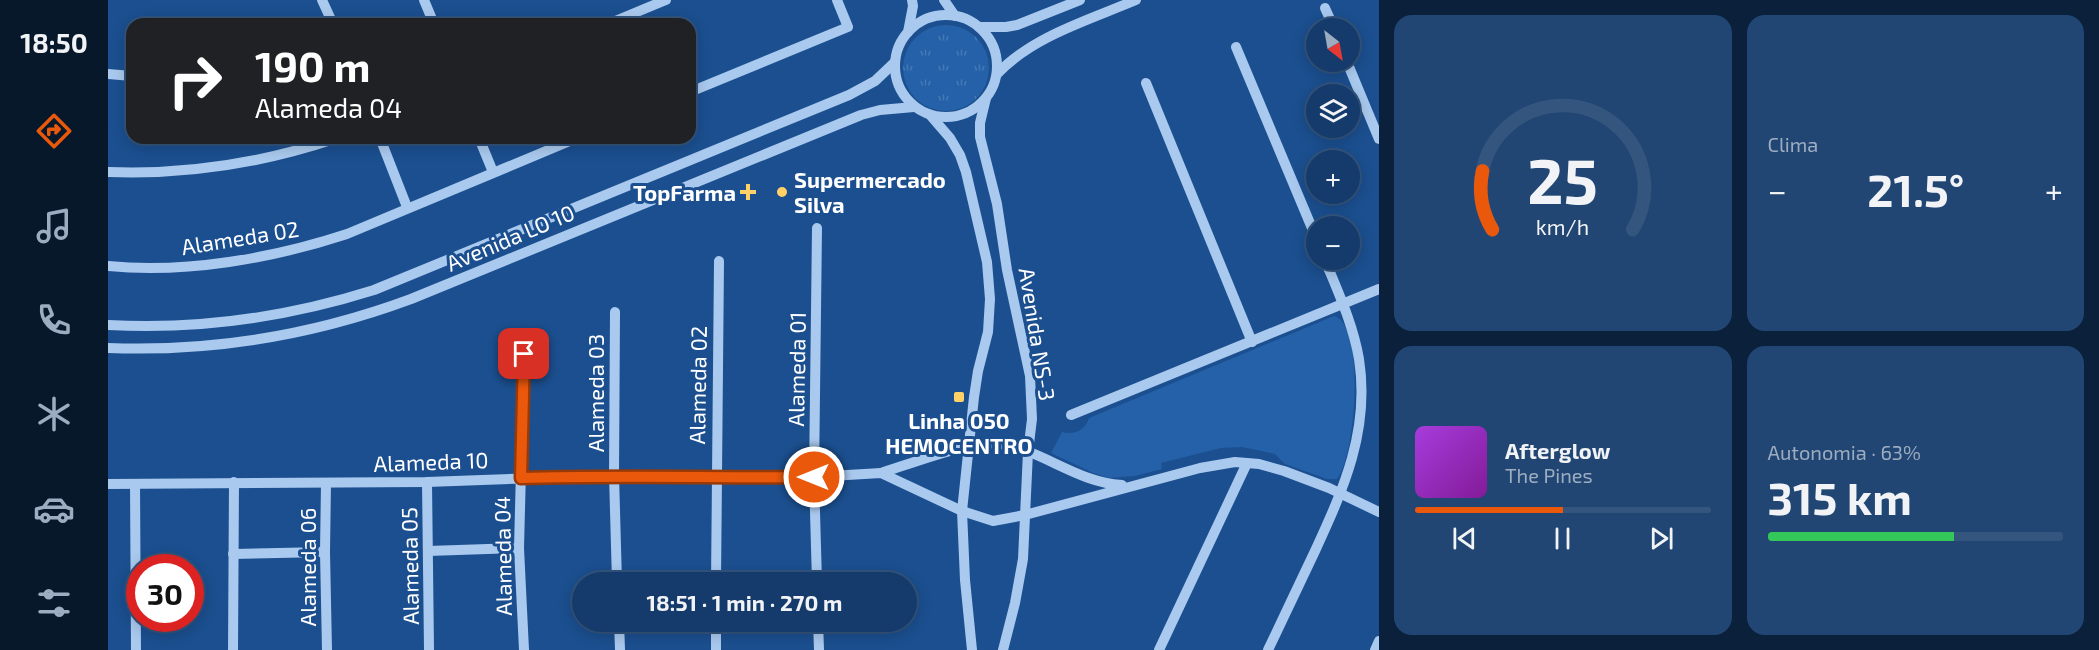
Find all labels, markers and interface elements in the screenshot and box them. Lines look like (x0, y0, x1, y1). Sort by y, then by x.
north arrow (1306, 18, 1360, 72)
map controls (1306, 18, 1360, 270)
text: 18:50 (20, 26, 88, 58)
text: 190 m (255, 40, 371, 90)
icon: right (156, 42, 234, 120)
button: layers (1306, 84, 1360, 138)
text: Alameda 04 (255, 91, 402, 123)
icon: directions (33, 110, 75, 152)
text: Clima (1768, 132, 1818, 156)
text: 25 (1527, 142, 1598, 217)
button: + (1306, 150, 1360, 204)
text: 21.5° (1867, 162, 1964, 216)
place label: Supermercado Silva (794, 166, 946, 217)
text: − (1768, 170, 1787, 210)
text: + (2045, 170, 2063, 210)
place label: TopFarma (633, 179, 736, 205)
marker: TopFarma (741, 185, 755, 199)
marker: Supermercado Silva (775, 185, 789, 199)
street label: Avenida LO 10 (442, 198, 578, 276)
icon: music (33, 205, 75, 247)
text: km/h (1536, 214, 1589, 239)
street label: Alameda 02 (179, 215, 301, 259)
button: − (1306, 216, 1360, 270)
street label: Avenida NS-3 (1015, 266, 1061, 402)
icon: phone (33, 299, 75, 341)
street label: Alameda 01 (782, 311, 810, 427)
street label: Alameda 02 (683, 325, 711, 445)
pin (498, 328, 549, 379)
street label: Alameda 03 (582, 334, 608, 452)
icon: arrive (507, 337, 540, 370)
marker: Linha 050 HEMOCENTRO (952, 390, 966, 404)
icon: climate (33, 393, 75, 435)
place label: Linha 050 HEMOCENTRO (885, 407, 1033, 458)
text: Afterglow (1505, 437, 1610, 463)
text: Autonomia · 63% (1768, 440, 1921, 464)
position arrow (782, 445, 846, 509)
street label: Alameda 10 (373, 446, 489, 476)
text: The Pines (1505, 463, 1593, 487)
text: 315 km (1768, 470, 1912, 524)
icon: car (33, 488, 75, 530)
street label: Alameda 04 (488, 496, 516, 616)
street label: Alameda 05 (395, 507, 423, 625)
street label: Alameda 06 (294, 508, 320, 626)
icon: previous (1448, 522, 1481, 555)
icon: pause (1546, 522, 1579, 555)
icon: next (1645, 522, 1678, 555)
speed limit sign: 30 (126, 554, 204, 632)
icon: filters (33, 582, 75, 624)
text: 18:51 · 1 min · 270 m (647, 589, 842, 615)

